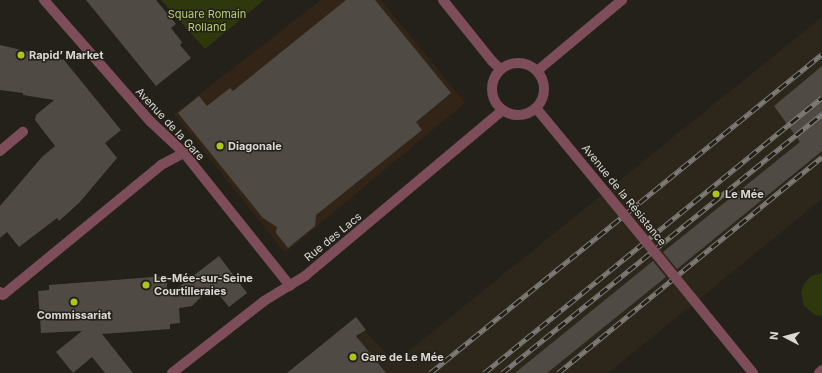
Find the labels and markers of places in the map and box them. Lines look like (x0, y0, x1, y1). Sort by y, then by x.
place label: Rapid’ Market (29, 48, 103, 62)
marker: Rapid’ Market (16, 50, 26, 60)
place label: Diagonale (228, 139, 282, 153)
marker: Diagonale (215, 141, 225, 151)
place label: Le Mée (725, 187, 764, 201)
marker: Le Mée (710, 188, 722, 200)
place label: Le-Mée-sur-Seine Courtilleraies (154, 272, 253, 298)
marker: Le-Mée-sur-Seine Courtilleraies (141, 280, 151, 290)
marker: Commissariat (69, 297, 79, 307)
place label: Commissariat (37, 308, 111, 322)
place label: Gare de Le Mée (361, 350, 444, 364)
marker: Gare de Le Mée (348, 352, 358, 362)

